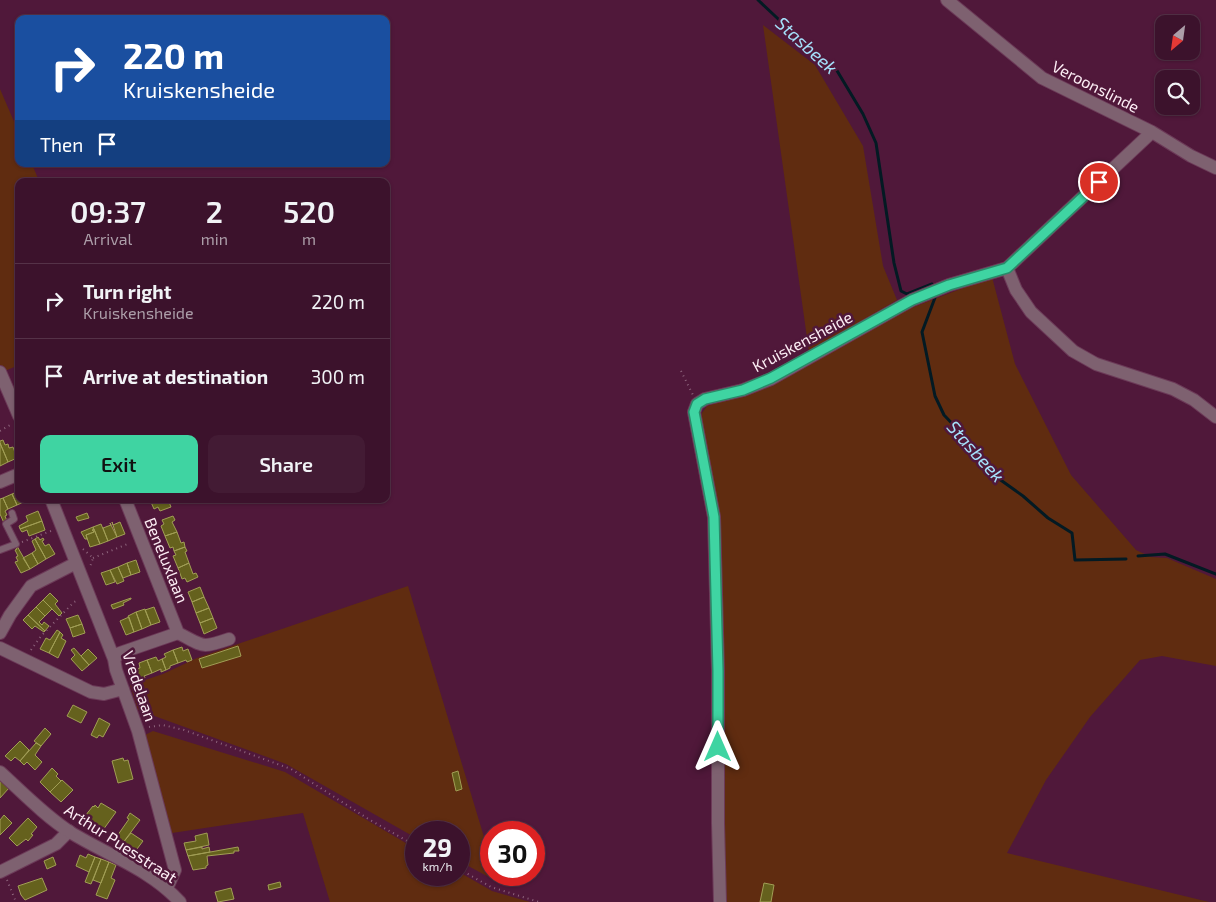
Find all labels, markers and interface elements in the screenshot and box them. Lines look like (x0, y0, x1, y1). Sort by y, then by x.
water label: Stasbeek (772, 12, 842, 78)
north arrow (1155, 15, 1200, 60)
map controls (1155, 15, 1200, 115)
text: 220 m (123, 34, 224, 76)
icon: right (40, 35, 105, 100)
street label: Veroonslinde (1049, 56, 1143, 116)
button: search (1155, 70, 1200, 115)
text: Kruiskensheide (123, 76, 275, 102)
icon: arrive (93, 130, 121, 158)
text: Then (40, 133, 83, 156)
pin (1078, 161, 1120, 203)
icon: arrive (1085, 168, 1113, 196)
text: 09:37 (70, 193, 146, 229)
text: 2 (206, 193, 223, 229)
text: 520 (283, 193, 335, 229)
text: Arrival (84, 229, 132, 248)
text: min (201, 229, 228, 248)
text: m (302, 229, 316, 248)
text: Turn right (83, 280, 171, 303)
icon: right (40, 287, 68, 315)
text: 220 m (311, 290, 365, 313)
text: Kruiskensheide (83, 303, 194, 322)
street label: Kruiskensheide (749, 307, 855, 375)
icon: arrive (40, 362, 68, 390)
text: Arrive at destination (83, 365, 268, 388)
text: 300 m (311, 365, 365, 388)
water label: Stasbeek (943, 416, 1009, 486)
button: Exit (40, 435, 198, 493)
button: Share (208, 435, 365, 493)
street label: Beneluxlaan (141, 515, 193, 605)
street label: Vredelaan (119, 648, 161, 724)
position arrow (691, 720, 743, 772)
street label: Arthur Puesstraat (61, 800, 181, 886)
speed limit sign: 30 (480, 821, 545, 886)
text: 29 (423, 832, 452, 862)
text: km/h (423, 859, 452, 873)

